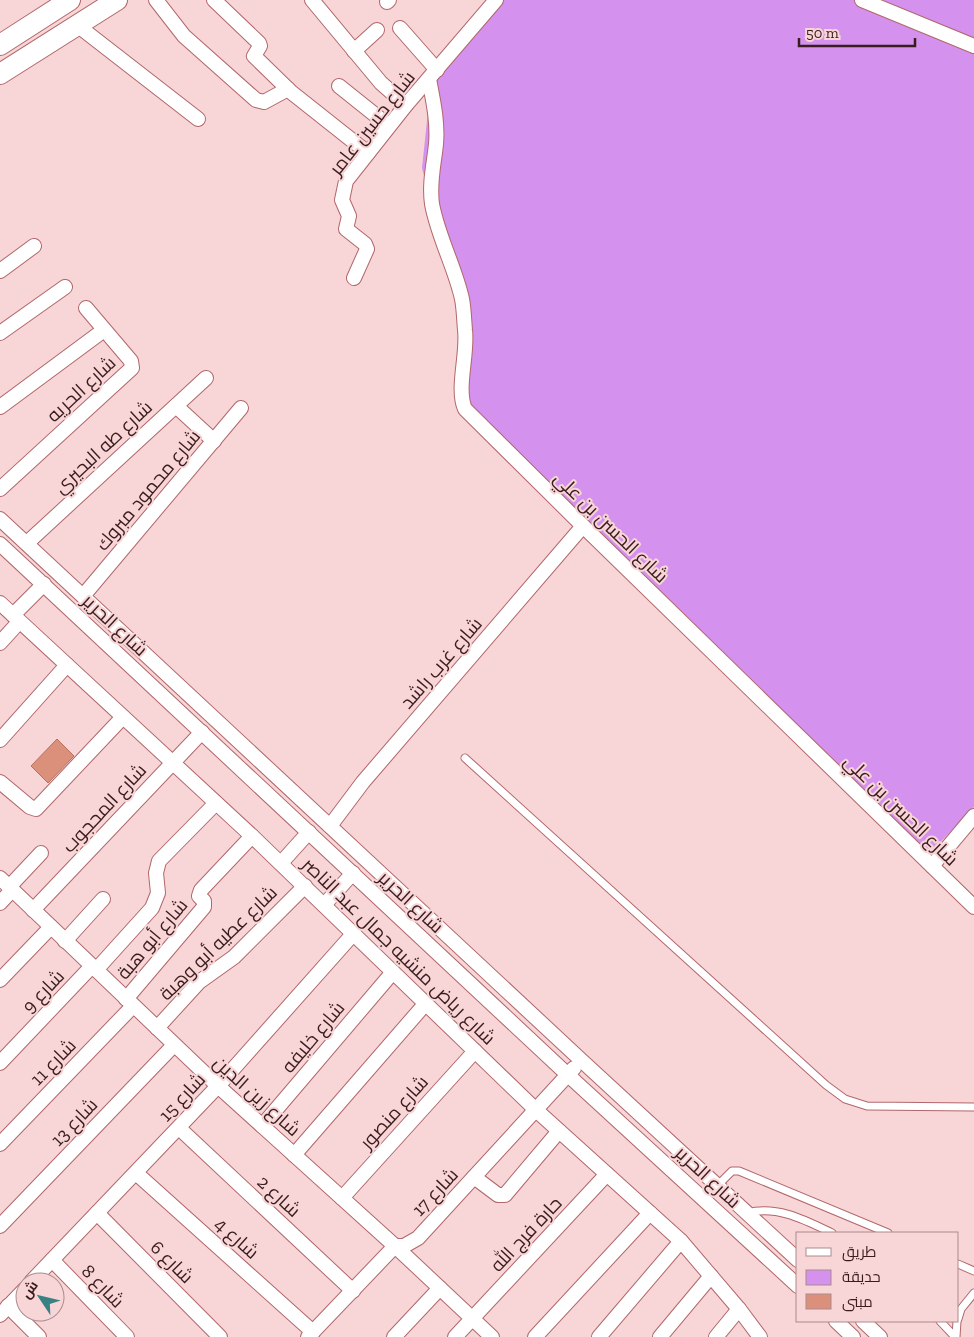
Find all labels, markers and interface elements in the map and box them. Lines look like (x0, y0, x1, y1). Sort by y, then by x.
scale bar (799, 15, 915, 47)
text: 50 m (806, 24, 839, 42)
street label: شارع حسين عامر (324, 66, 421, 182)
street label: شارع الحريه (42, 351, 122, 428)
street label: شارع طه البحيري (49, 396, 159, 501)
street label: شارع محمود مبروك (91, 425, 207, 556)
street label: شارع الحسن بن علي (547, 466, 673, 590)
street label: شارع الحرير (75, 588, 152, 662)
street label: شارع غرب راشد (395, 613, 488, 715)
street label: شارع الحسن بن علي (837, 749, 963, 873)
street label: شارع المحجوب (57, 759, 152, 859)
street label: شارع رياض منشيه جمال عبد الناصر (296, 852, 500, 1051)
street label: شارع الحرير (371, 865, 448, 939)
street label: شارع عطيه أبو وهبة (154, 881, 283, 1007)
street label: شارع أبو هبة (112, 894, 194, 985)
street label: شارع 9 (17, 965, 71, 1019)
street label: شارع خليفه (276, 997, 351, 1079)
street label: شارع 11 (25, 1034, 82, 1091)
street label: شارع زين الدين (207, 1051, 305, 1143)
street label: شارع 15 (154, 1068, 212, 1127)
street label: شارع منصور (354, 1070, 435, 1156)
street label: شارع 13 (46, 1093, 104, 1152)
street label: شارع الحرير (668, 1140, 745, 1214)
street label: شارع 17 (407, 1163, 464, 1222)
street label: شارع 2 (251, 1170, 305, 1223)
street label: حارة فرج الله (485, 1191, 568, 1278)
street label: شارع 4 (209, 1212, 264, 1265)
legend (796, 1232, 959, 1322)
street label: شارع 6 (144, 1236, 198, 1290)
text: طريق (842, 1243, 876, 1262)
street label: شارع 8 (75, 1260, 129, 1314)
text: حديقة (842, 1268, 881, 1286)
north arrow (15, 1272, 65, 1322)
text: ش (18, 1278, 42, 1302)
text: مبنى (842, 1293, 873, 1312)

